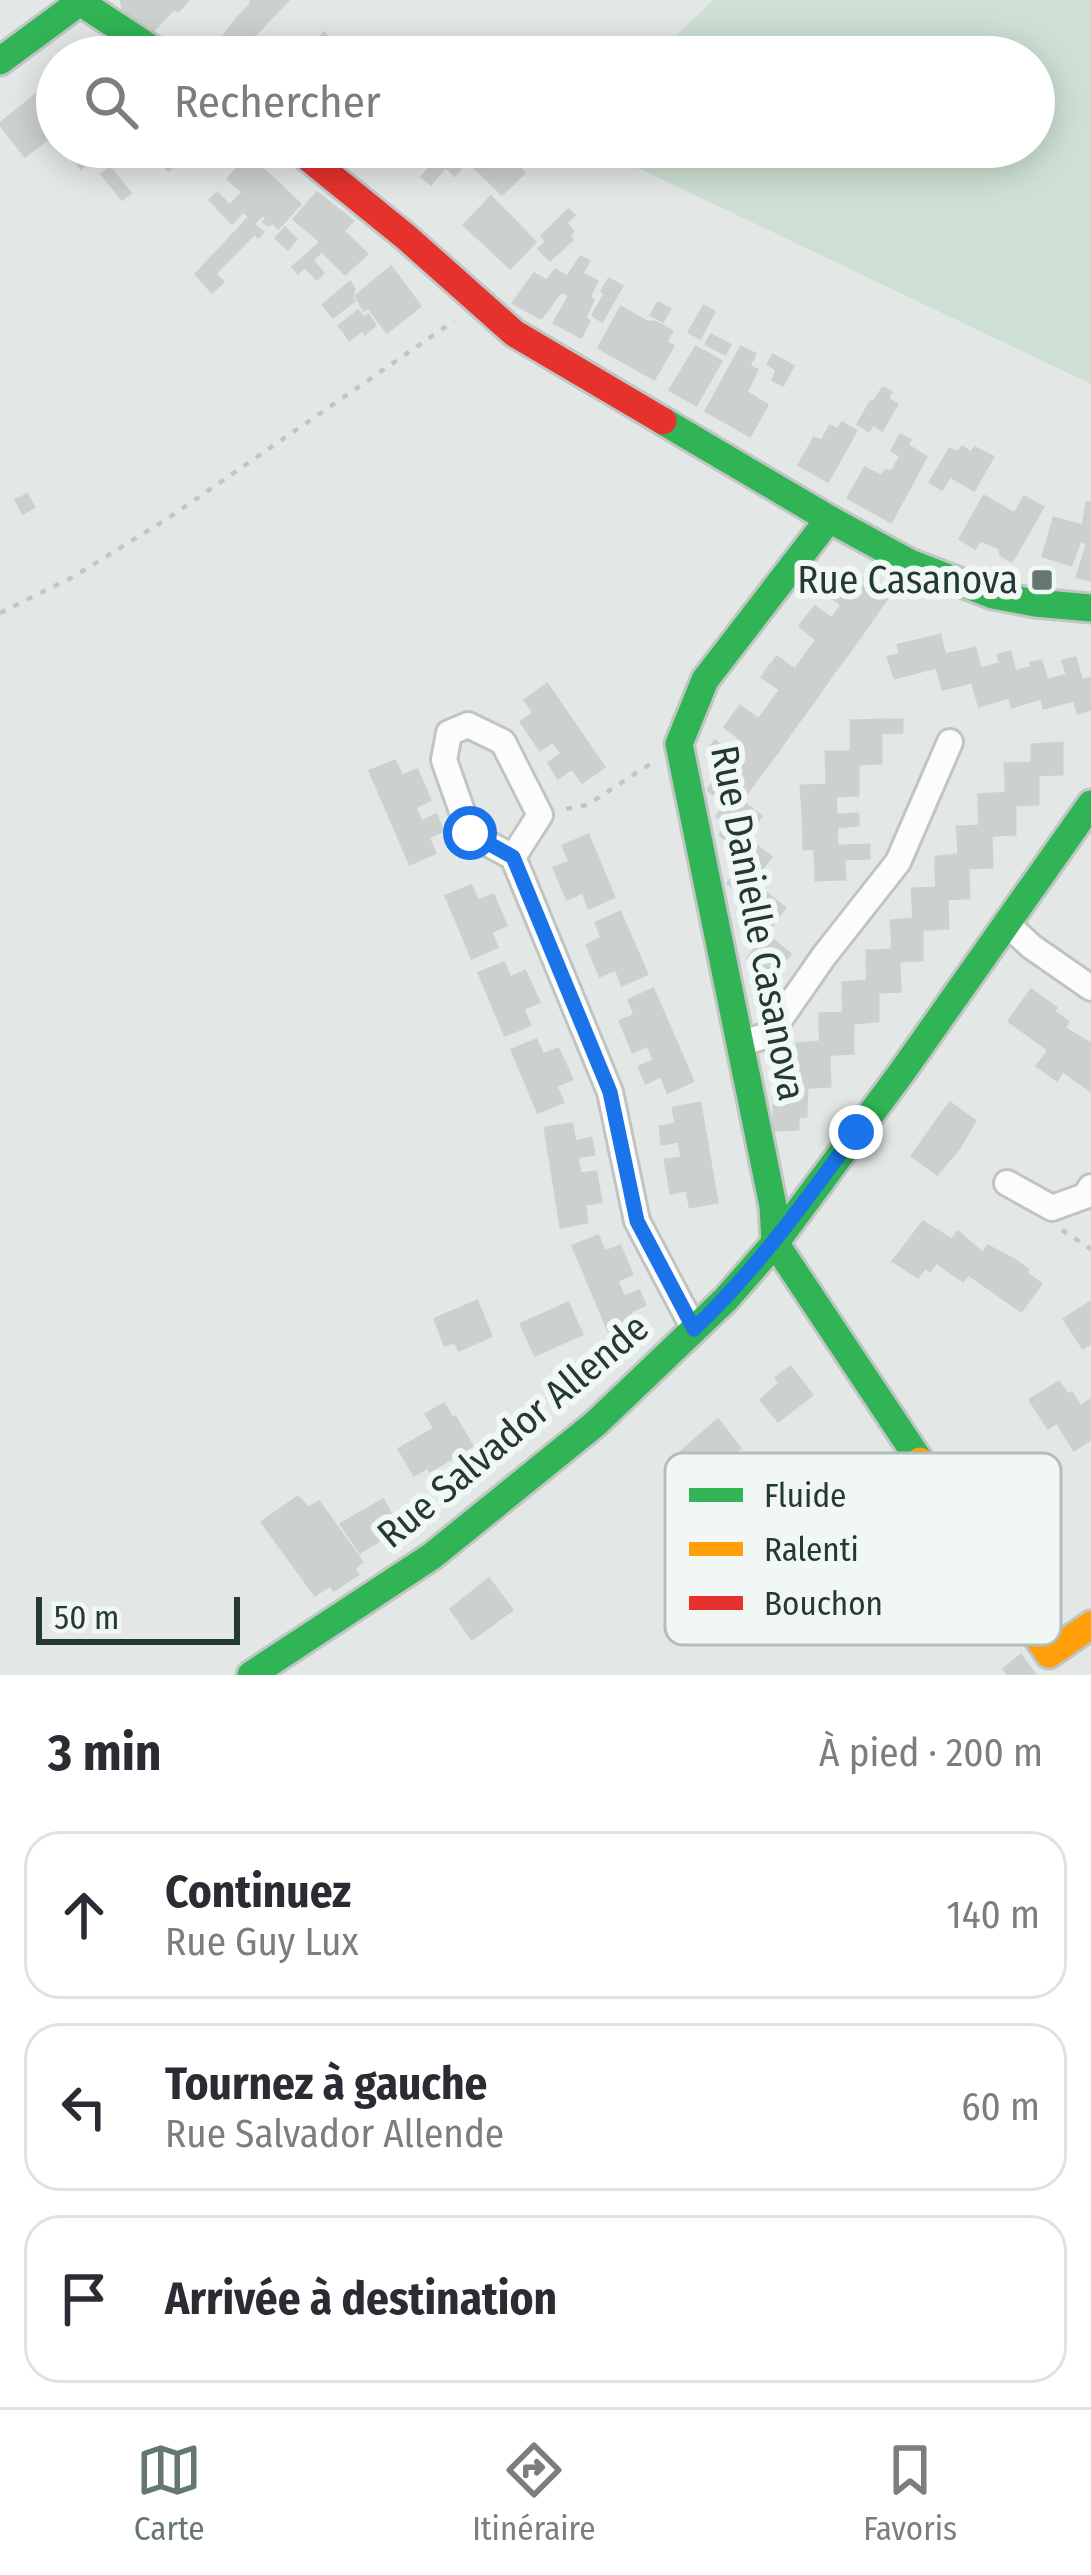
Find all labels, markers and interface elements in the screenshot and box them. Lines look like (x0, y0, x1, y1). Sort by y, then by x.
search box (36, 36, 1055, 168)
icon: search (78, 69, 144, 135)
text: Rechercher (174, 75, 381, 129)
place label: Rue Casanova (797, 557, 1018, 603)
marker: Rue Casanova (1029, 567, 1055, 593)
street label: Rue Danielle Casanova (701, 742, 815, 1104)
route start (443, 806, 497, 860)
route end (829, 1105, 883, 1159)
street label: Rue Salvador Allende (368, 1304, 658, 1558)
legend (665, 1453, 1061, 1645)
text: Fluide (764, 1476, 846, 1516)
text: Ralenti (764, 1530, 859, 1570)
text: Bouchon (764, 1584, 883, 1624)
scale bar (36, 1591, 240, 1644)
text: 50 m (54, 1598, 119, 1638)
text: 3 min (48, 1722, 162, 1784)
text: À pied · 200 m (819, 1730, 1043, 1776)
text: Continuez (165, 1865, 351, 1919)
icon: ahead (51, 1882, 117, 1948)
text: 140 m (946, 1892, 1040, 1938)
text: Rue Guy Lux (165, 1919, 359, 1965)
text: Tournez à gauche (165, 2057, 487, 2111)
icon: left (51, 2074, 117, 2140)
text: 60 m (961, 2084, 1040, 2130)
text: Rue Salvador Allende (165, 2111, 504, 2157)
icon: arrive (51, 2266, 117, 2332)
text: Arrivée à destination (165, 2272, 557, 2326)
tab: Carte (134, 2437, 205, 2549)
tab: Itinéraire (472, 2437, 596, 2549)
tab: Favoris (863, 2437, 957, 2549)

